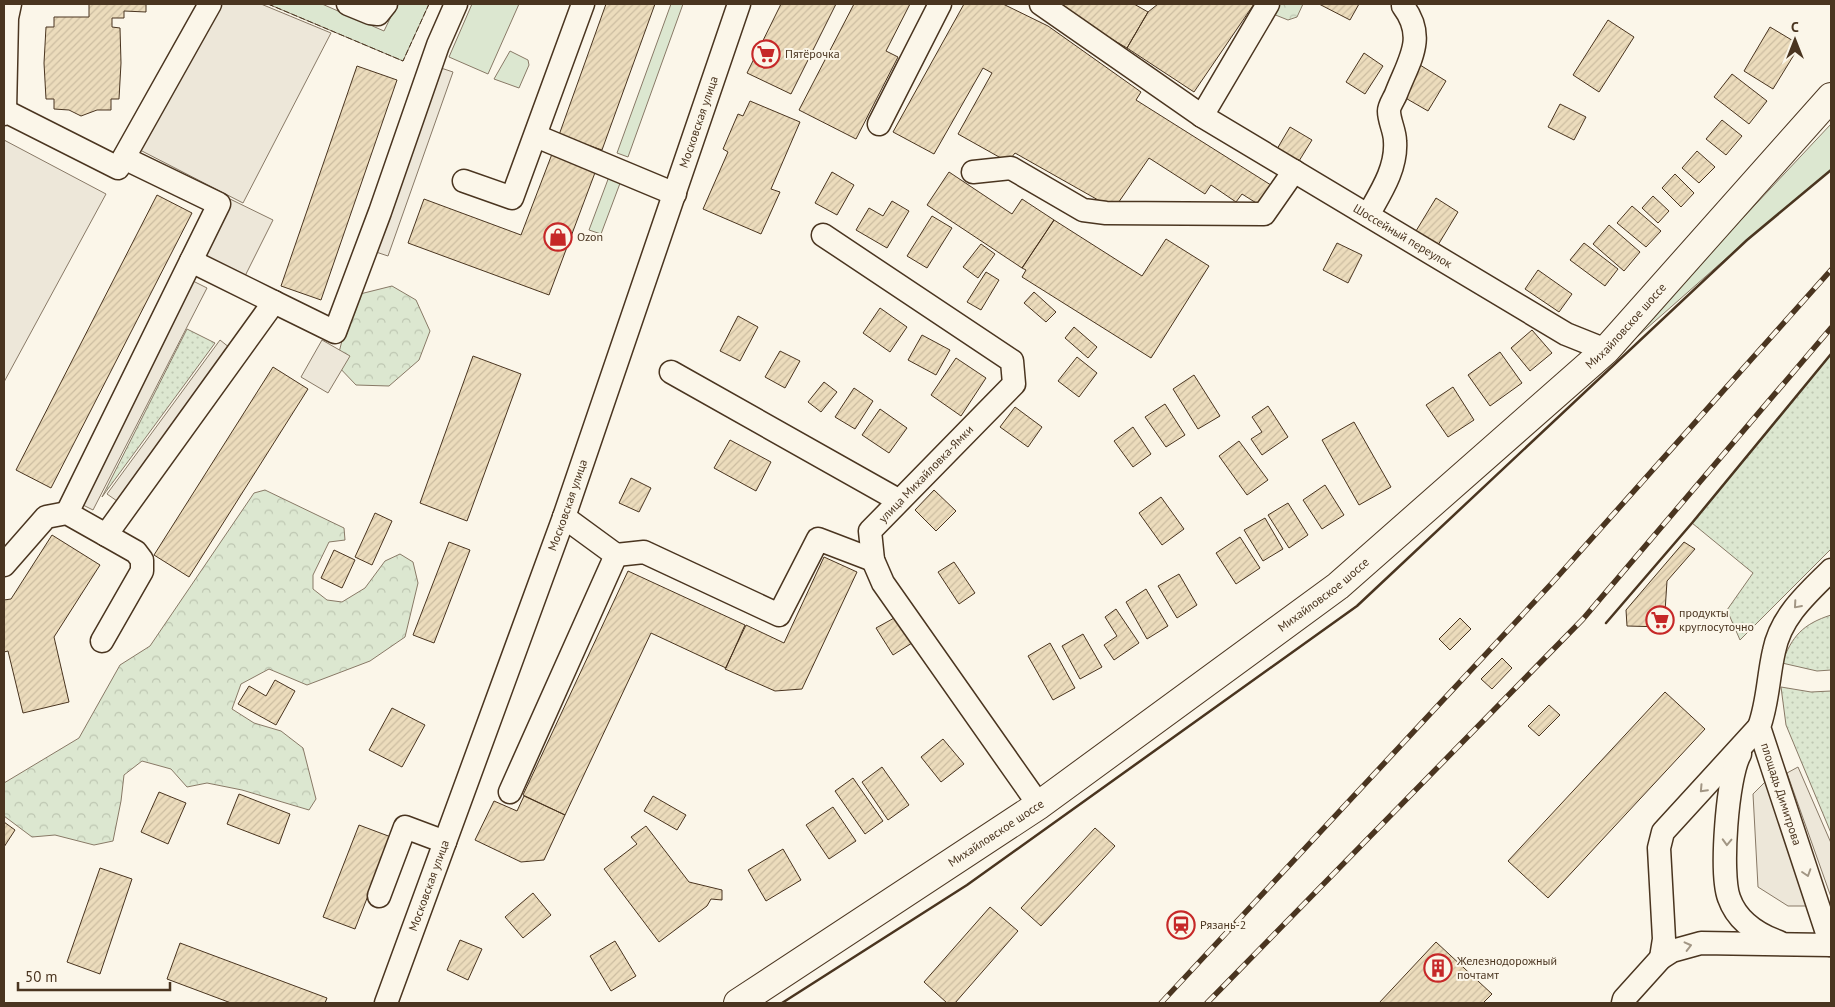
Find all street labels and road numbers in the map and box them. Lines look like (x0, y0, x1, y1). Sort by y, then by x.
street label: Московская улица (676, 74, 721, 170)
street label: Шоссейный переулок (1351, 200, 1455, 271)
street label: Михайловское шоссе (1582, 280, 1669, 372)
street label: улица Михайловка-Ямки (875, 422, 976, 526)
street label: Московская улица (544, 457, 590, 553)
street label: Михайловское шоссе (1275, 554, 1372, 635)
street label: площадь Димитрова (1758, 741, 1805, 847)
street label: Михайловское шоссе (945, 796, 1047, 870)
street label: Московская улица (405, 838, 452, 933)

